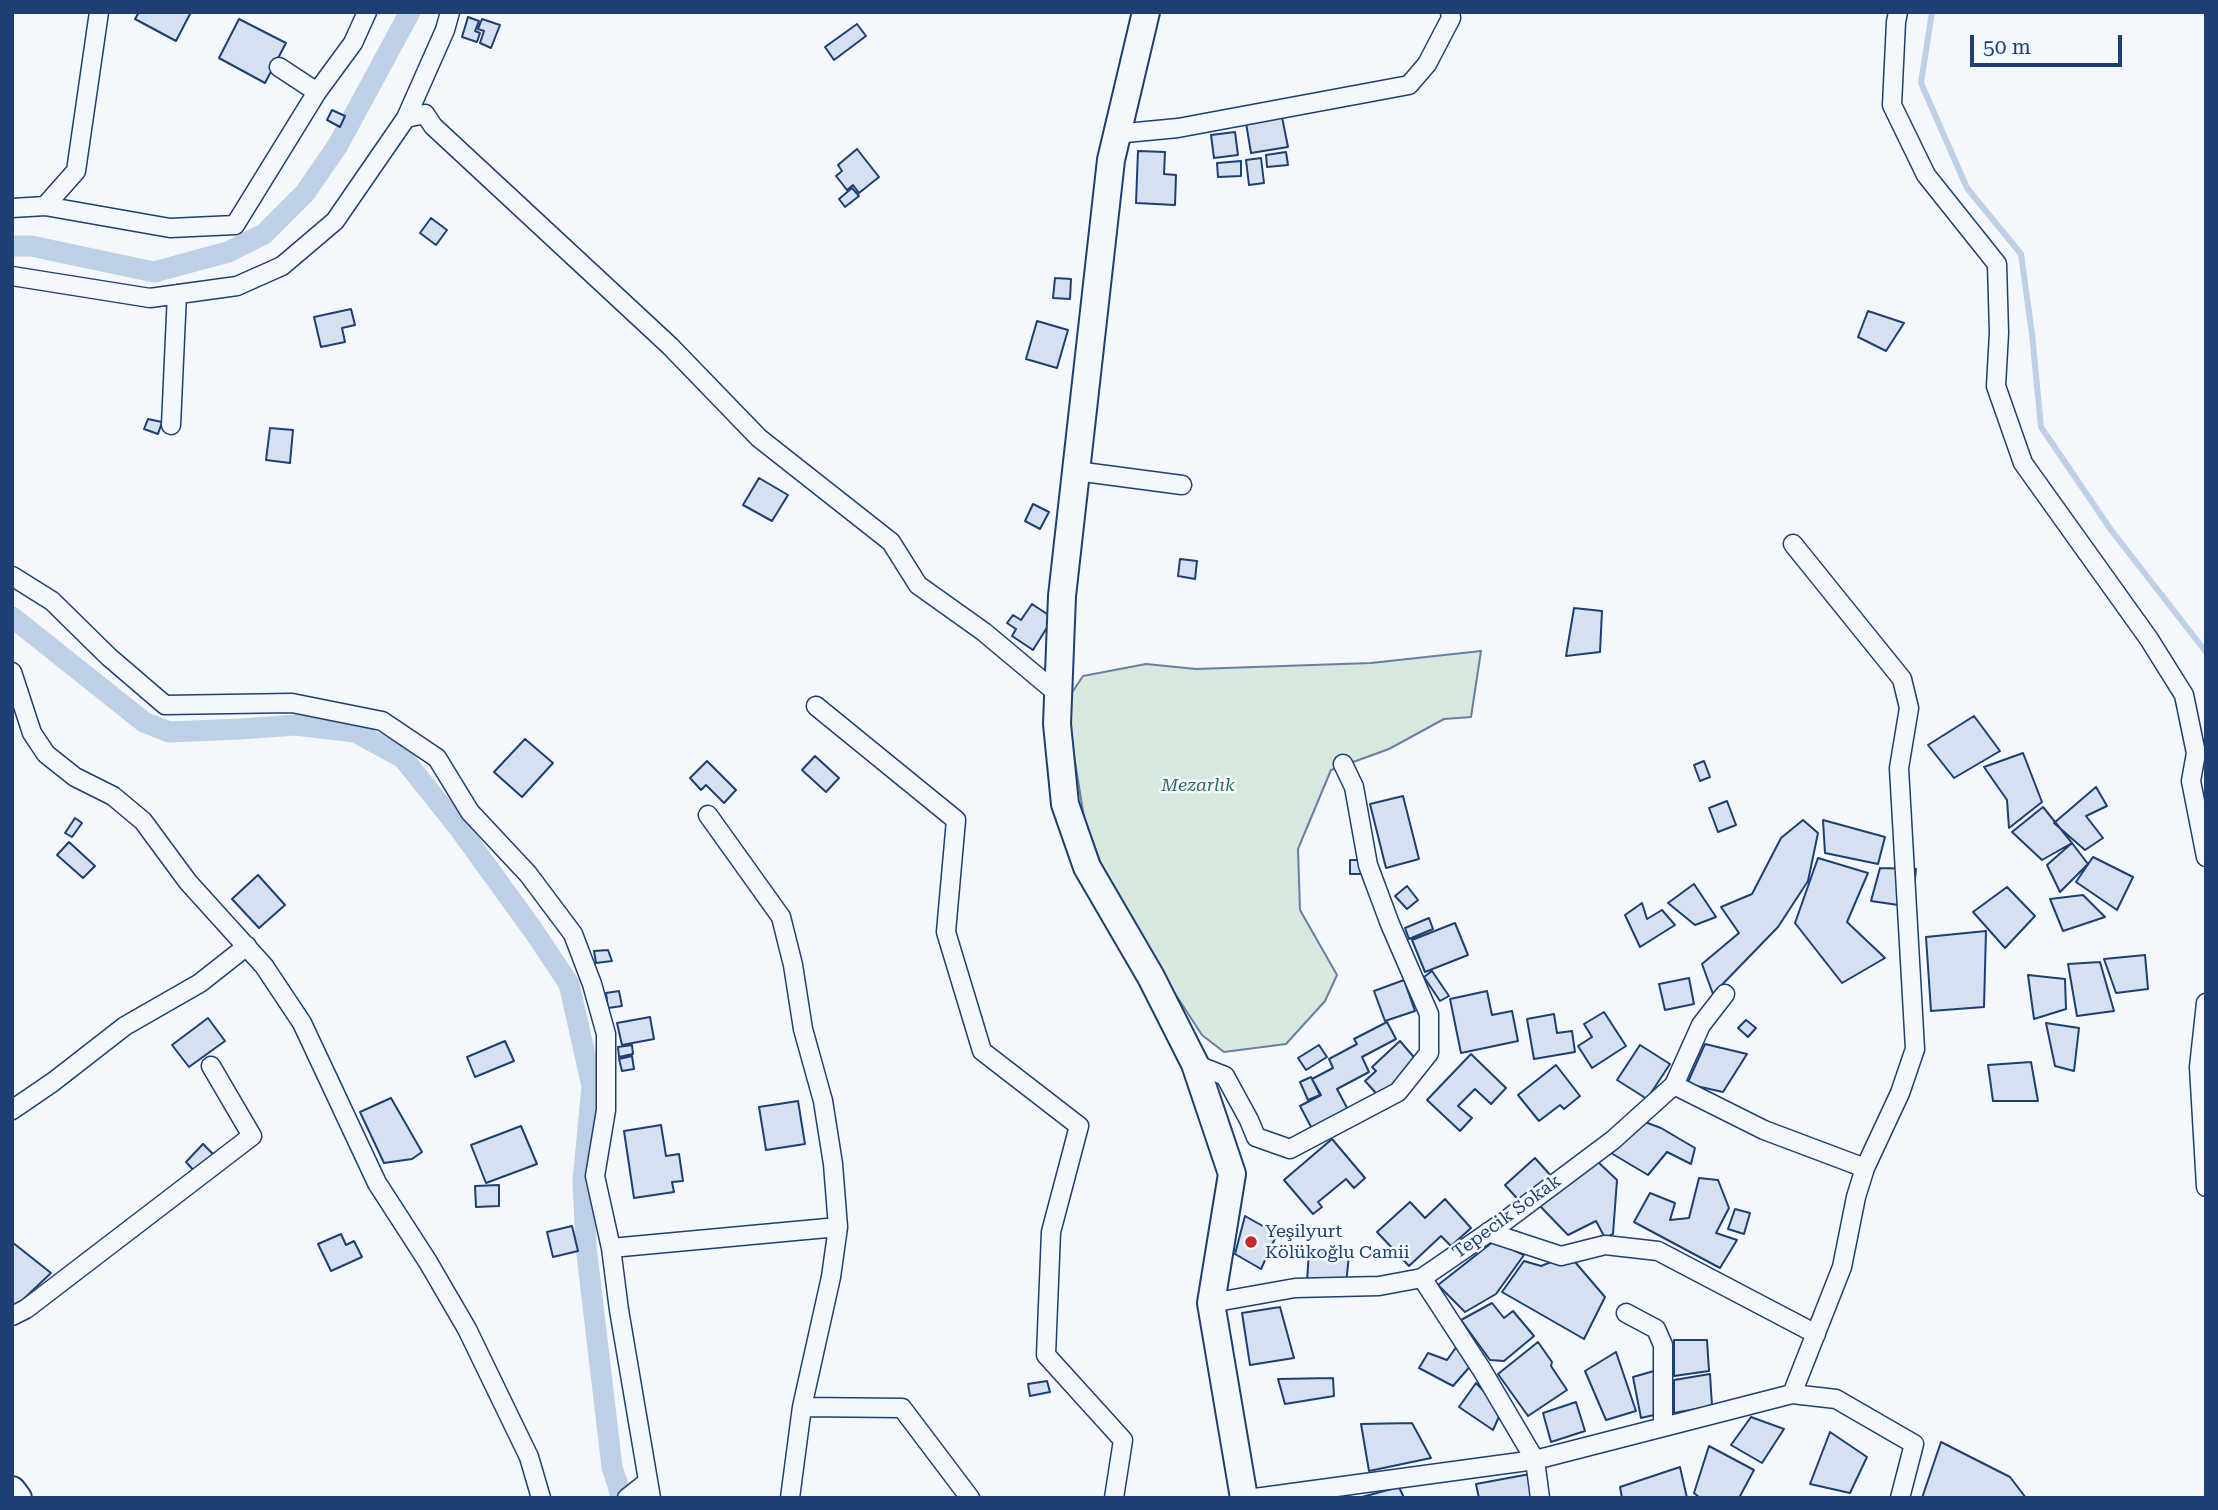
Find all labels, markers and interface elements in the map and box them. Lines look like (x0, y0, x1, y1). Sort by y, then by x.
scale bar (1973, 21, 2125, 65)
text: 50 m (1983, 35, 2031, 59)
park label: Mezarlık (1161, 775, 1235, 797)
street label: Tepecik Sokak (1449, 1170, 1565, 1264)
place label: Yeşilyurt Kölükoğlu Camii (1265, 1221, 1410, 1264)
marker: Yeşilyurt Kölükoğlu Camii (1243, 1234, 1259, 1250)

